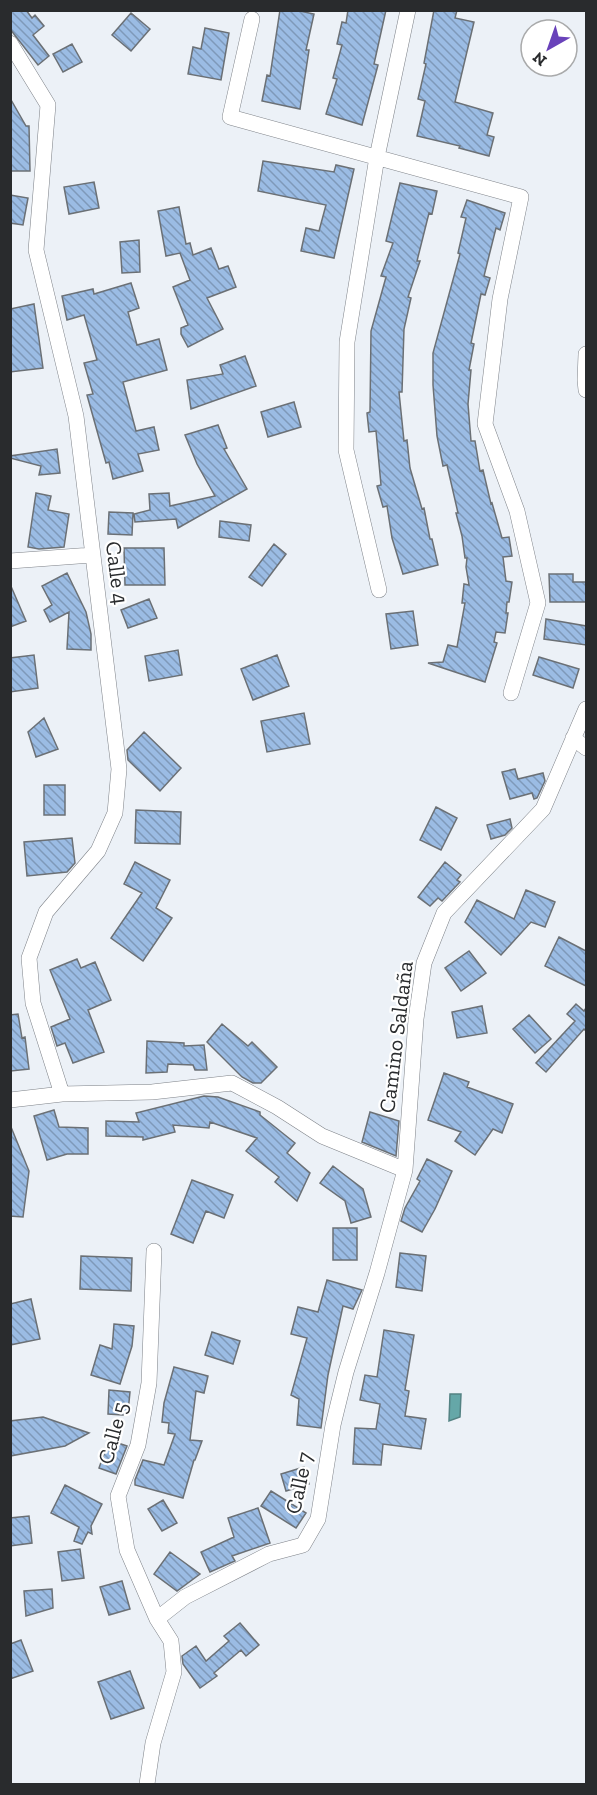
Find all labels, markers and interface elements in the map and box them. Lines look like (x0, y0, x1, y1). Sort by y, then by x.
north arrow (519, 18, 579, 78)
text: N (529, 48, 550, 70)
street label: Calle 4 (100, 540, 134, 606)
street label: Camino Saldaña (373, 959, 419, 1115)
street label: Calle 5 (92, 1399, 134, 1467)
street label: Calle 7 (279, 1449, 319, 1516)

